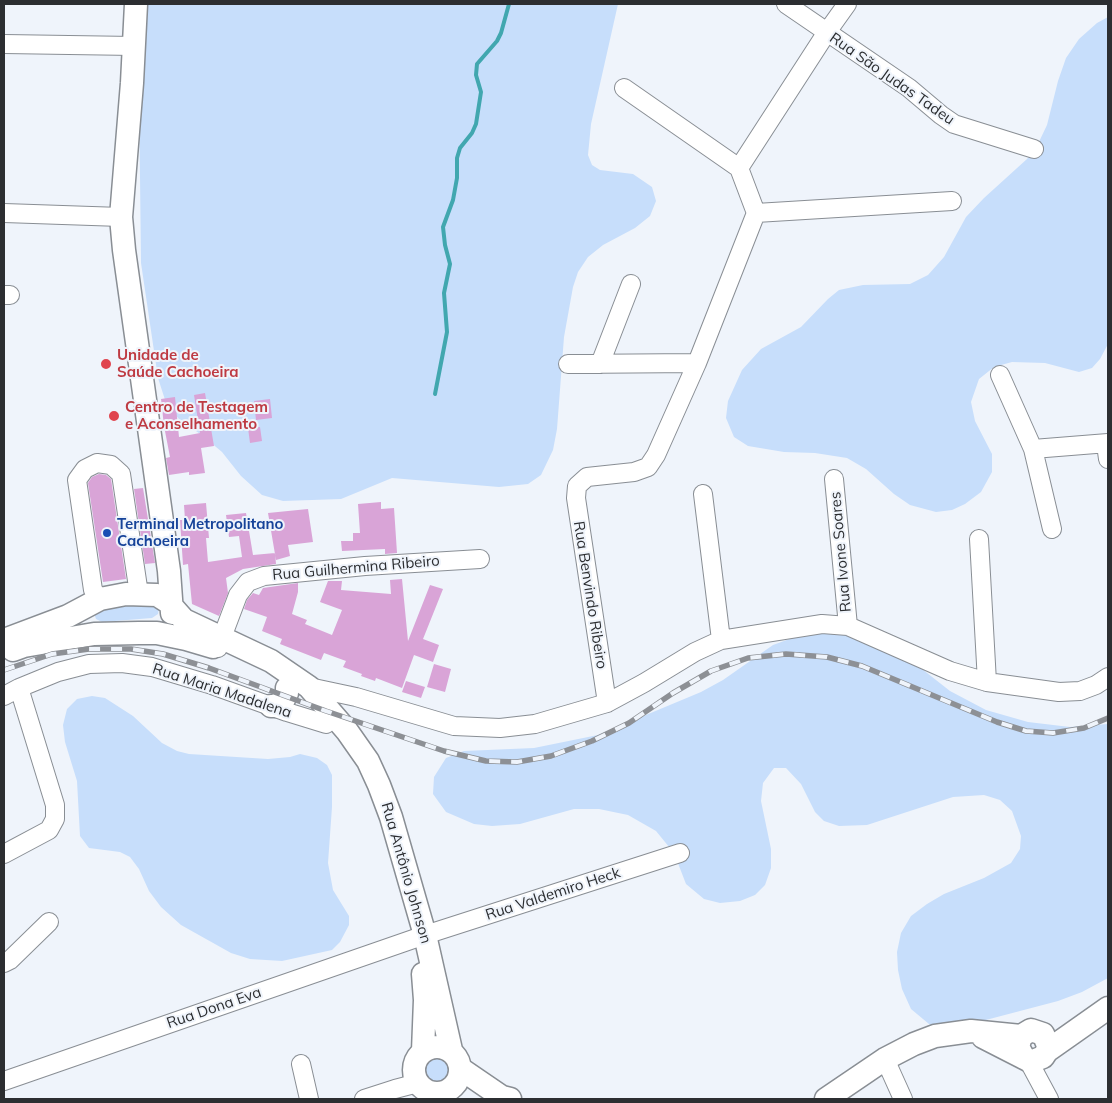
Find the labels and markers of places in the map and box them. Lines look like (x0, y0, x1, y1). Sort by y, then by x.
place label: Unidade de Saúde Cachoeira (117, 346, 239, 381)
marker: Unidade de Saúde Cachoeira (99, 357, 113, 371)
place label: Centro de Testagem e Aconselhamento (125, 398, 268, 433)
marker: Centro de Testagem e Aconselhamento (107, 409, 121, 423)
place label: Terminal Metropolitano Cachoeira (117, 515, 283, 550)
marker: Terminal Metropolitano Cachoeira (101, 527, 113, 539)

